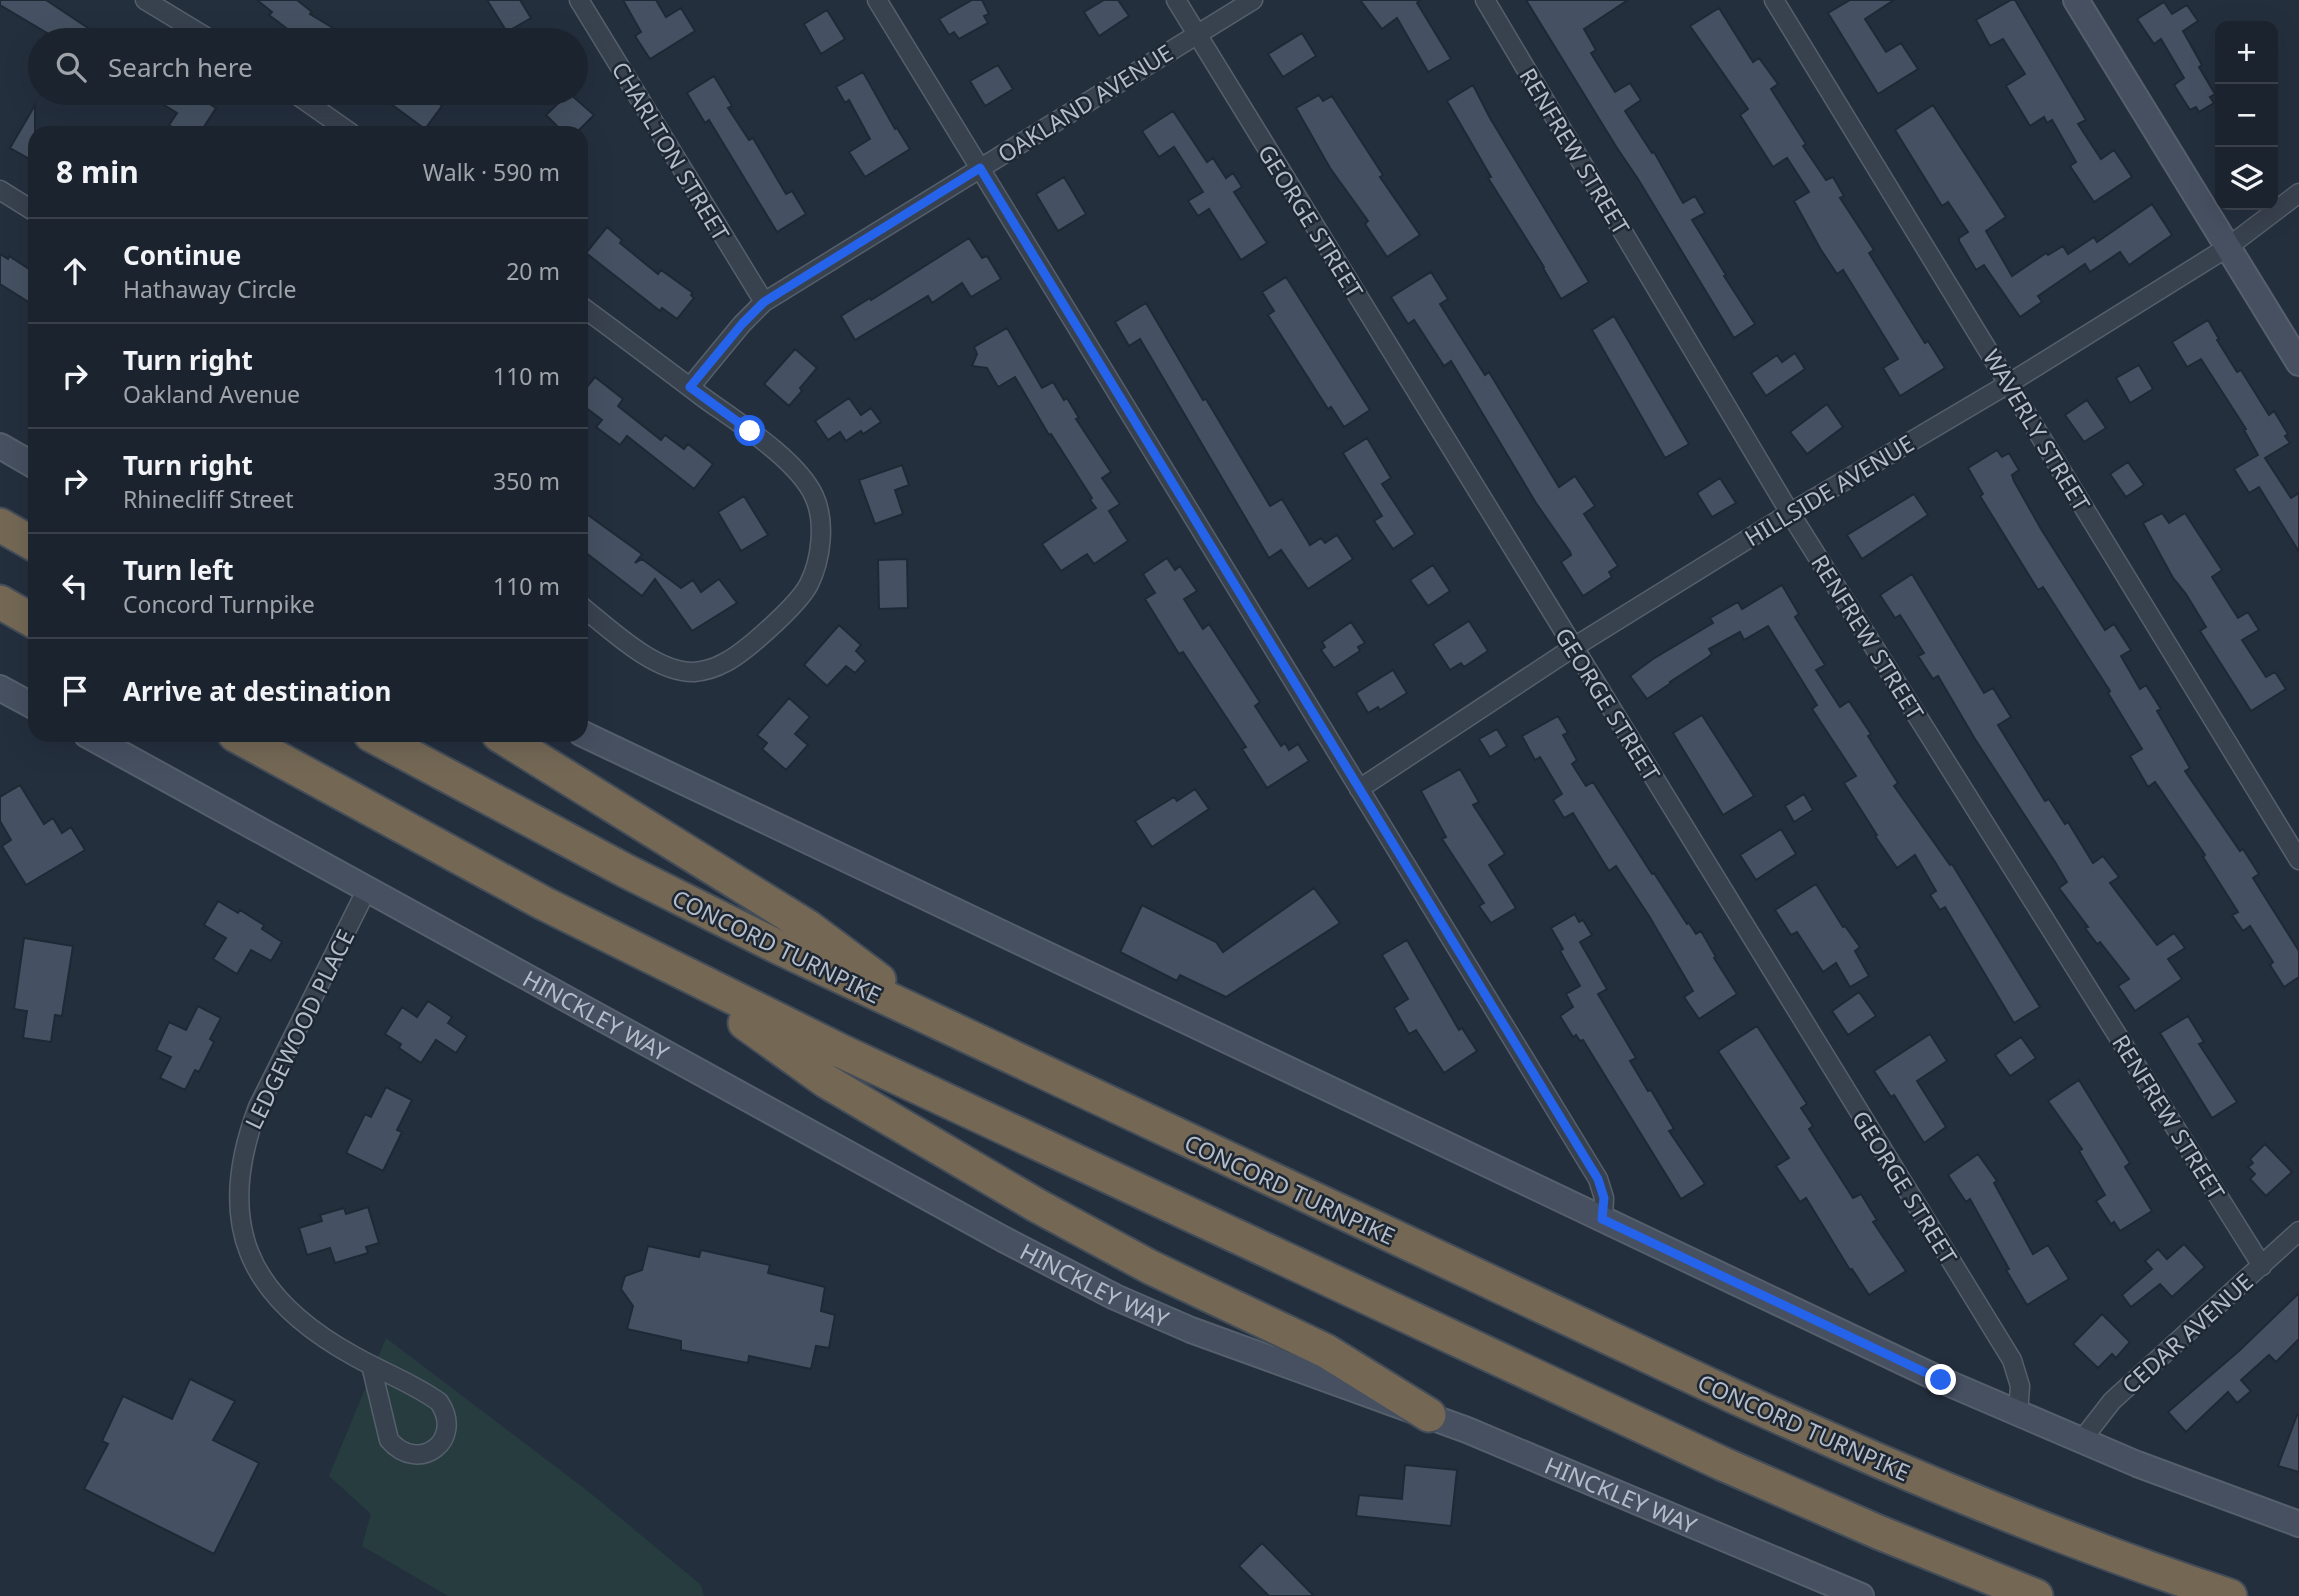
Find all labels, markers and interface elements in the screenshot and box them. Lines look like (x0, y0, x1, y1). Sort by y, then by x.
map controls (2215, 21, 2278, 210)
button: + (2215, 21, 2278, 84)
search box (28, 28, 588, 105)
street label: OAKLAND AVENUE (991, 36, 1179, 170)
icon: search (52, 48, 90, 86)
text: Search here (108, 49, 253, 85)
street label: CHARLTON STREET (605, 55, 737, 247)
street label: RENFREW STREET (1513, 62, 1638, 240)
button: − (2215, 84, 2278, 147)
street label: GEORGE STREET (1251, 138, 1371, 304)
button: layers (2215, 147, 2278, 210)
text: 8 min (56, 151, 139, 192)
text: Walk · 590 m (423, 156, 560, 188)
text: Continue (123, 237, 241, 273)
icon: ahead (56, 252, 94, 290)
text: 20 m (506, 255, 560, 287)
text: Hathaway Circle (123, 273, 297, 305)
text: Turn right (123, 342, 253, 378)
street label: WAVERLY STREET (1976, 343, 2098, 517)
icon: right (56, 357, 94, 395)
text: 110 m (493, 360, 560, 392)
text: Oakland Avenue (123, 378, 300, 410)
route start (734, 415, 765, 446)
street label: HILLSIDE AVENUE (1738, 427, 1920, 553)
text: Turn right (123, 447, 253, 483)
icon: right (56, 462, 94, 500)
text: 350 m (493, 465, 560, 497)
text: Rhinecliff Street (123, 483, 294, 515)
street label: RENFREW STREET (1804, 548, 1932, 726)
text: Turn left (123, 552, 234, 588)
icon: left (56, 567, 94, 605)
text: 110 m (493, 570, 560, 602)
text: Concord Turnpike (123, 588, 315, 620)
street label: GEORGE STREET (1548, 621, 1668, 787)
icon: arrive (56, 672, 94, 710)
text: Arrive at destination (123, 673, 392, 709)
street label: CONCORD TURNPIKE (667, 881, 887, 1011)
street label: LEDGEWOOD PLACE (237, 924, 361, 1134)
street label: HINCKLEY WAY (517, 962, 676, 1069)
street label: RENFREW STREET (2105, 1028, 2233, 1206)
street label: GEORGE STREET (1845, 1104, 1965, 1270)
street label: CONCORD TURNPIKE (1180, 1126, 1400, 1252)
street label: HINCKLEY WAY (1015, 1235, 1175, 1335)
street label: CEDAR AVENUE (2115, 1266, 2259, 1400)
route end (1925, 1364, 1956, 1395)
street label: CONCORD TURNPIKE (1693, 1366, 1915, 1488)
street label: HINCKLEY WAY (1540, 1449, 1703, 1541)

